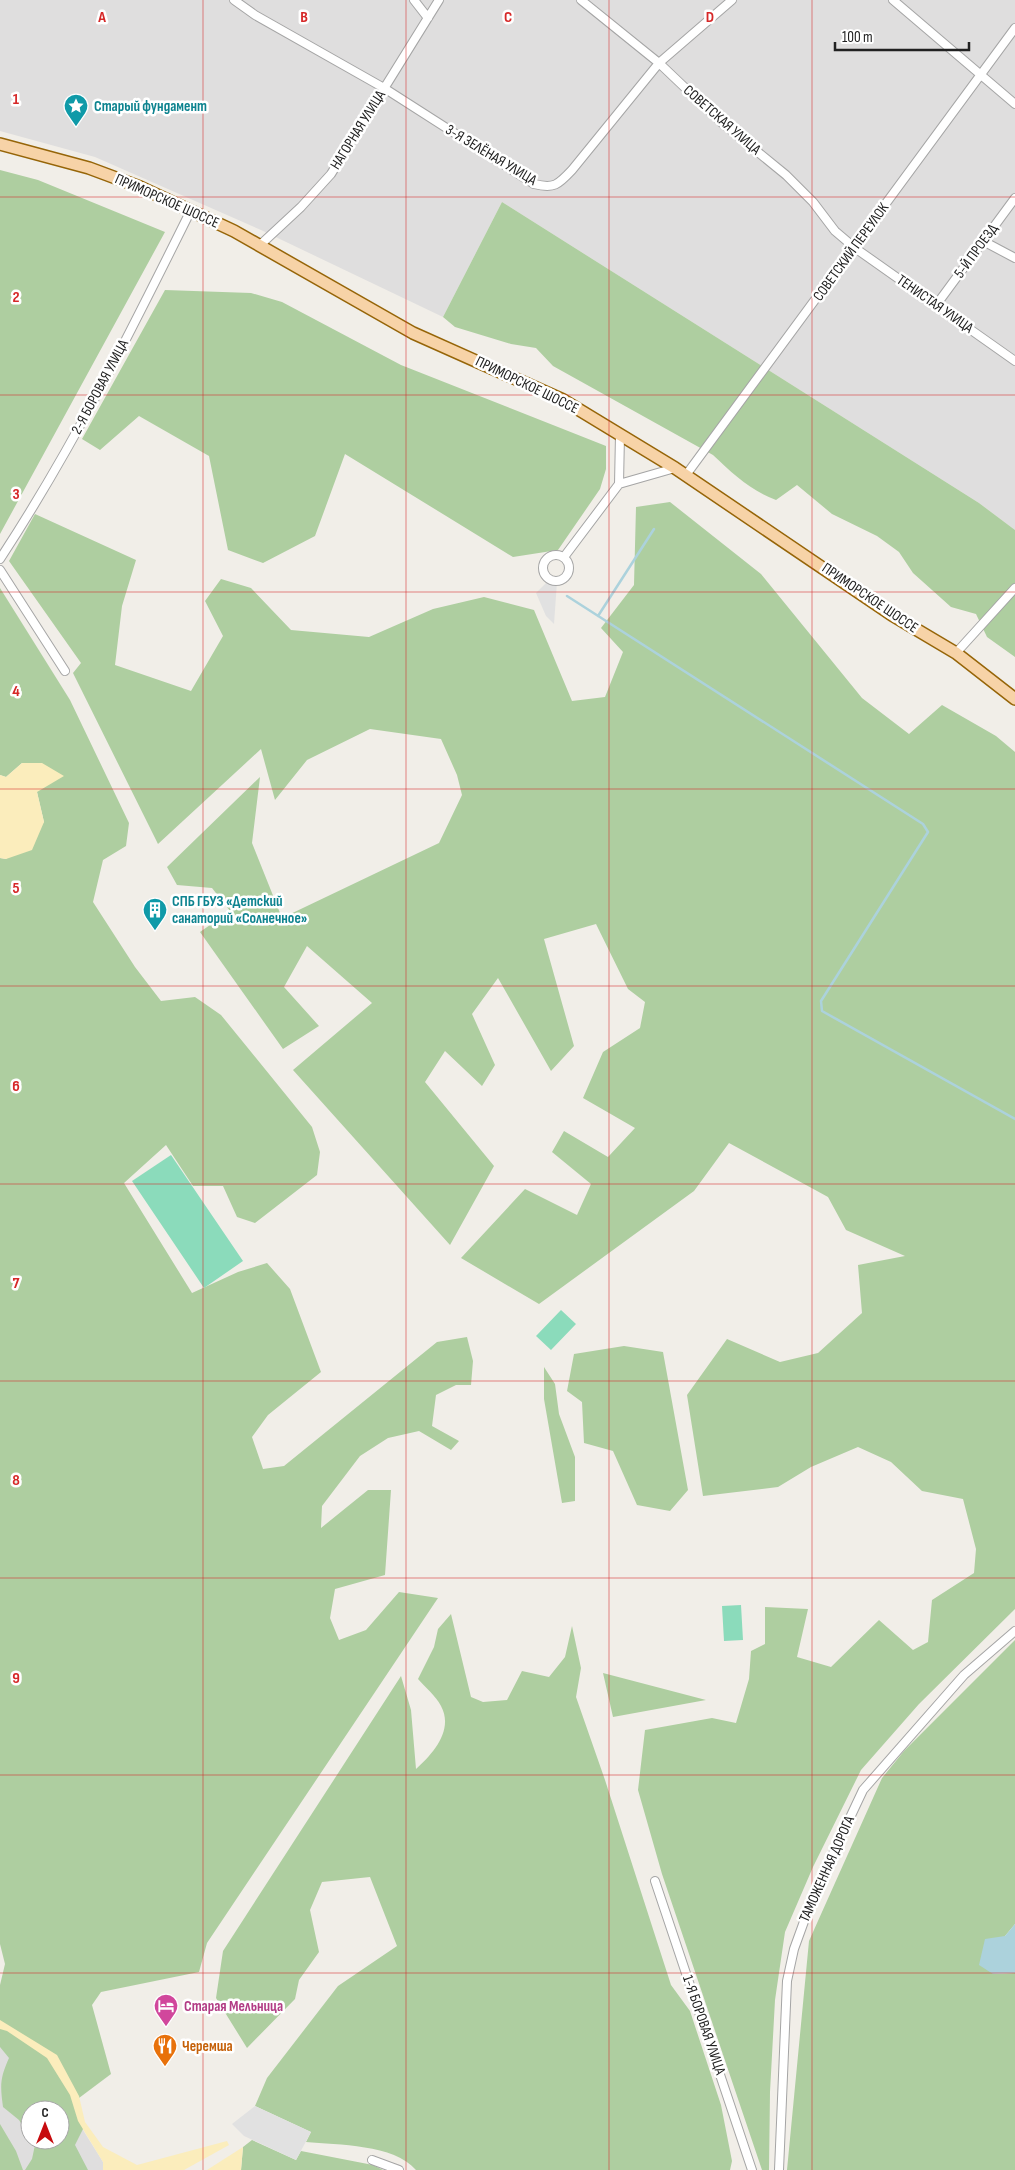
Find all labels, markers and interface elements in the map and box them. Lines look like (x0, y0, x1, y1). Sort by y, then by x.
text: A (97, 8, 106, 27)
text: B (300, 8, 308, 27)
text: C (504, 8, 512, 27)
text: D (706, 8, 714, 27)
scale bar (835, 20, 969, 52)
text: 100 m (842, 28, 873, 47)
street label: СОВЕТСКАЯ УЛИЦА (679, 81, 765, 159)
street label: НАГОРНАЯ УЛИЦА (326, 86, 390, 173)
text: 1 (13, 90, 20, 109)
place icon: Старый фундамент (63, 93, 89, 127)
place label: Старый фундамент (94, 97, 207, 116)
street label: 3-Я ЗЕЛЁНАЯ УЛИЦА (442, 120, 541, 190)
street label: ПРИМОРСКОЕ ШОССЕ (112, 170, 222, 232)
street label: СОВЕТСКИЙ ПЕРЕУЛОК (809, 199, 893, 305)
street label: 5-Й ПРОЕЗД (950, 219, 1003, 282)
street label: ТЕНИСТАЯ УЛИЦА (893, 271, 978, 338)
text: 2 (12, 288, 20, 307)
street label: 2-Я БОРОВАЯ УЛИЦА (67, 336, 133, 438)
street label: ПРИМОРСКОЕ ШОССЕ (472, 352, 582, 418)
text: 3 (12, 485, 20, 504)
street label: ПРИМОРСКОЕ ШОССЕ (818, 559, 922, 637)
text: 4 (12, 682, 20, 701)
text: 5 (12, 879, 20, 898)
place label: СПБ ГБУЗ «Детский санаторий «Солнечное» (172, 892, 308, 928)
building icon: СПБ ГБУЗ «Детский санаторий «Солнечное» (142, 897, 168, 931)
text: 6 (12, 1077, 20, 1096)
text: 7 (13, 1274, 20, 1293)
text: 8 (12, 1471, 20, 1490)
text: 9 (12, 1669, 20, 1688)
street label: ТАМОЖЕННАЯ ДОРОГА (795, 1812, 859, 1925)
street label: 1-Я БОРОВАЯ УЛИЦА (678, 1973, 730, 2078)
hotel icon: Старая Мельница (153, 1993, 179, 2027)
place label: Старая Мельница (184, 1997, 283, 2016)
restaurant icon: Черемша (152, 2033, 178, 2067)
place label: Черемша (182, 2037, 233, 2056)
north arrow (20, 2100, 70, 2150)
text: С (41, 2104, 49, 2121)

